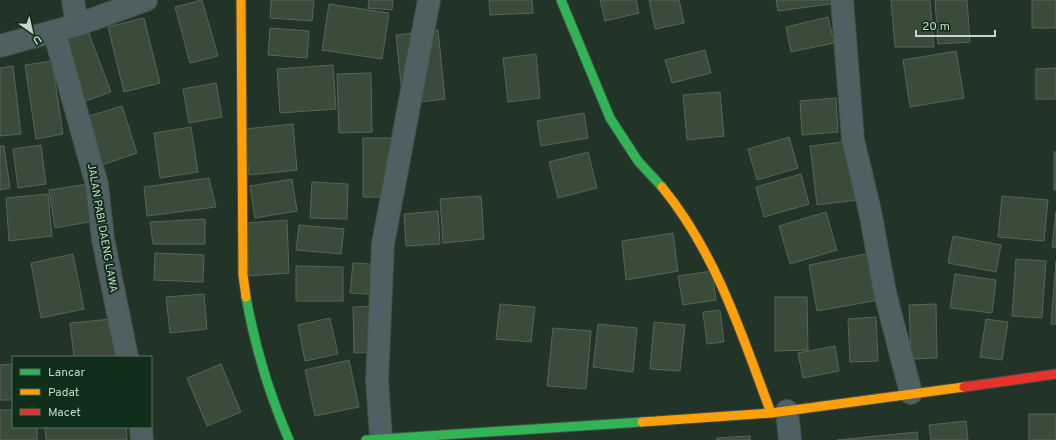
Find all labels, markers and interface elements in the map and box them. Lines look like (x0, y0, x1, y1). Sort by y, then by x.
north arrow (12, 12, 52, 52)
scale bar (916, 12, 995, 38)
text: 20 m (922, 19, 950, 35)
text: U (30, 31, 44, 47)
street label: JALAN PABI DAENG LAWA (84, 162, 120, 294)
legend (12, 356, 152, 428)
text: Lancar (48, 365, 85, 381)
text: Padat (48, 385, 79, 401)
text: Macet (48, 405, 81, 421)

